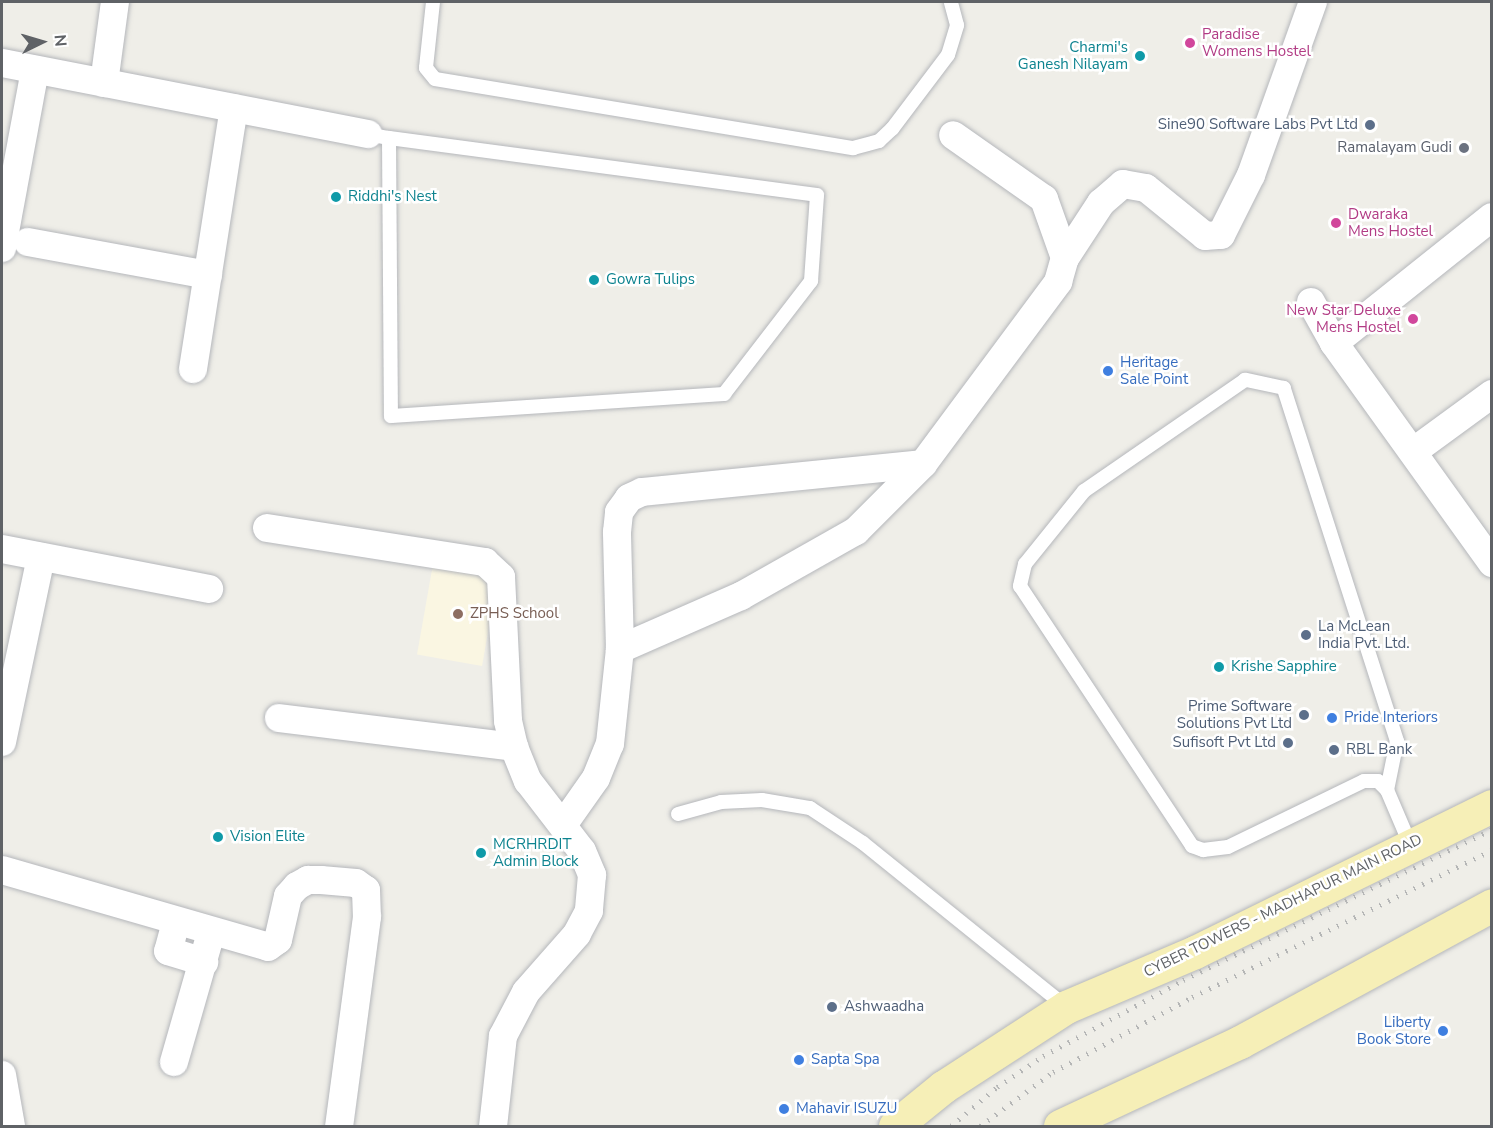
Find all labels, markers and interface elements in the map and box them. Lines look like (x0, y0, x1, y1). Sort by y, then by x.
north arrow (12, 12, 72, 72)
place label: Paradise Womens Hostel (1202, 25, 1311, 60)
text: N (48, 34, 71, 47)
marker: Paradise Womens Hostel (1183, 36, 1197, 50)
place label: Charmi's Ganesh Nilayam (1018, 38, 1128, 73)
marker: Charmi's Ganesh Nilayam (1133, 49, 1147, 63)
place label: Sine90 Software Labs Pvt Ltd (1158, 116, 1358, 134)
marker: Sine90 Software Labs Pvt Ltd (1363, 118, 1377, 132)
place label: Ramalayam Gudi (1337, 139, 1452, 157)
marker: Ramalayam Gudi (1457, 141, 1471, 155)
place label: Riddhi's Nest (348, 188, 437, 206)
marker: Riddhi's Nest (329, 190, 343, 204)
place label: Dwaraka Mens Hostel (1348, 205, 1433, 240)
marker: Dwaraka Mens Hostel (1329, 216, 1343, 230)
place label: Gowra Tulips (606, 271, 695, 289)
marker: Gowra Tulips (587, 273, 601, 287)
place label: New Star Deluxe Mens Hostel (1286, 301, 1401, 336)
marker: New Star Deluxe Mens Hostel (1406, 312, 1420, 326)
place label: Heritage Sale Point (1120, 353, 1188, 388)
marker: Heritage Sale Point (1101, 364, 1115, 378)
place label: ZPHS School (470, 605, 559, 623)
marker: ZPHS School (451, 607, 465, 621)
place label: La McLean India Pvt. Ltd. (1318, 617, 1410, 652)
marker: La McLean India Pvt. Ltd. (1299, 628, 1313, 642)
place label: Krishe Sapphire (1231, 658, 1337, 676)
marker: Krishe Sapphire (1212, 660, 1226, 674)
place label: Prime Software Solutions Pvt Ltd (1177, 697, 1292, 732)
marker: Prime Software Solutions Pvt Ltd (1297, 708, 1311, 722)
place label: Pride Interiors (1344, 709, 1438, 727)
marker: Pride Interiors (1325, 711, 1339, 725)
place label: Sufisoft Pvt Ltd (1173, 734, 1276, 752)
marker: Sufisoft Pvt Ltd (1281, 736, 1295, 750)
place label: RBL Bank (1346, 741, 1412, 759)
marker: RBL Bank (1327, 743, 1341, 757)
place label: Vision Elite (230, 828, 305, 846)
marker: Vision Elite (211, 830, 225, 844)
street label: CYBER TOWERS - MADHAPUR MAIN ROAD (1141, 831, 1425, 981)
place label: MCRHRDIT Admin Block (493, 835, 579, 870)
marker: MCRHRDIT Admin Block (474, 846, 488, 860)
place label: Ashwaadha (844, 998, 924, 1016)
marker: Ashwaadha (825, 1000, 839, 1014)
place label: Liberty Book Store (1357, 1013, 1431, 1048)
marker: Liberty Book Store (1436, 1024, 1450, 1038)
place label: Sapta Spa (811, 1051, 880, 1069)
marker: Sapta Spa (792, 1053, 806, 1067)
place label: Mahavir ISUZU (796, 1100, 897, 1118)
marker: Mahavir ISUZU (777, 1102, 791, 1116)

